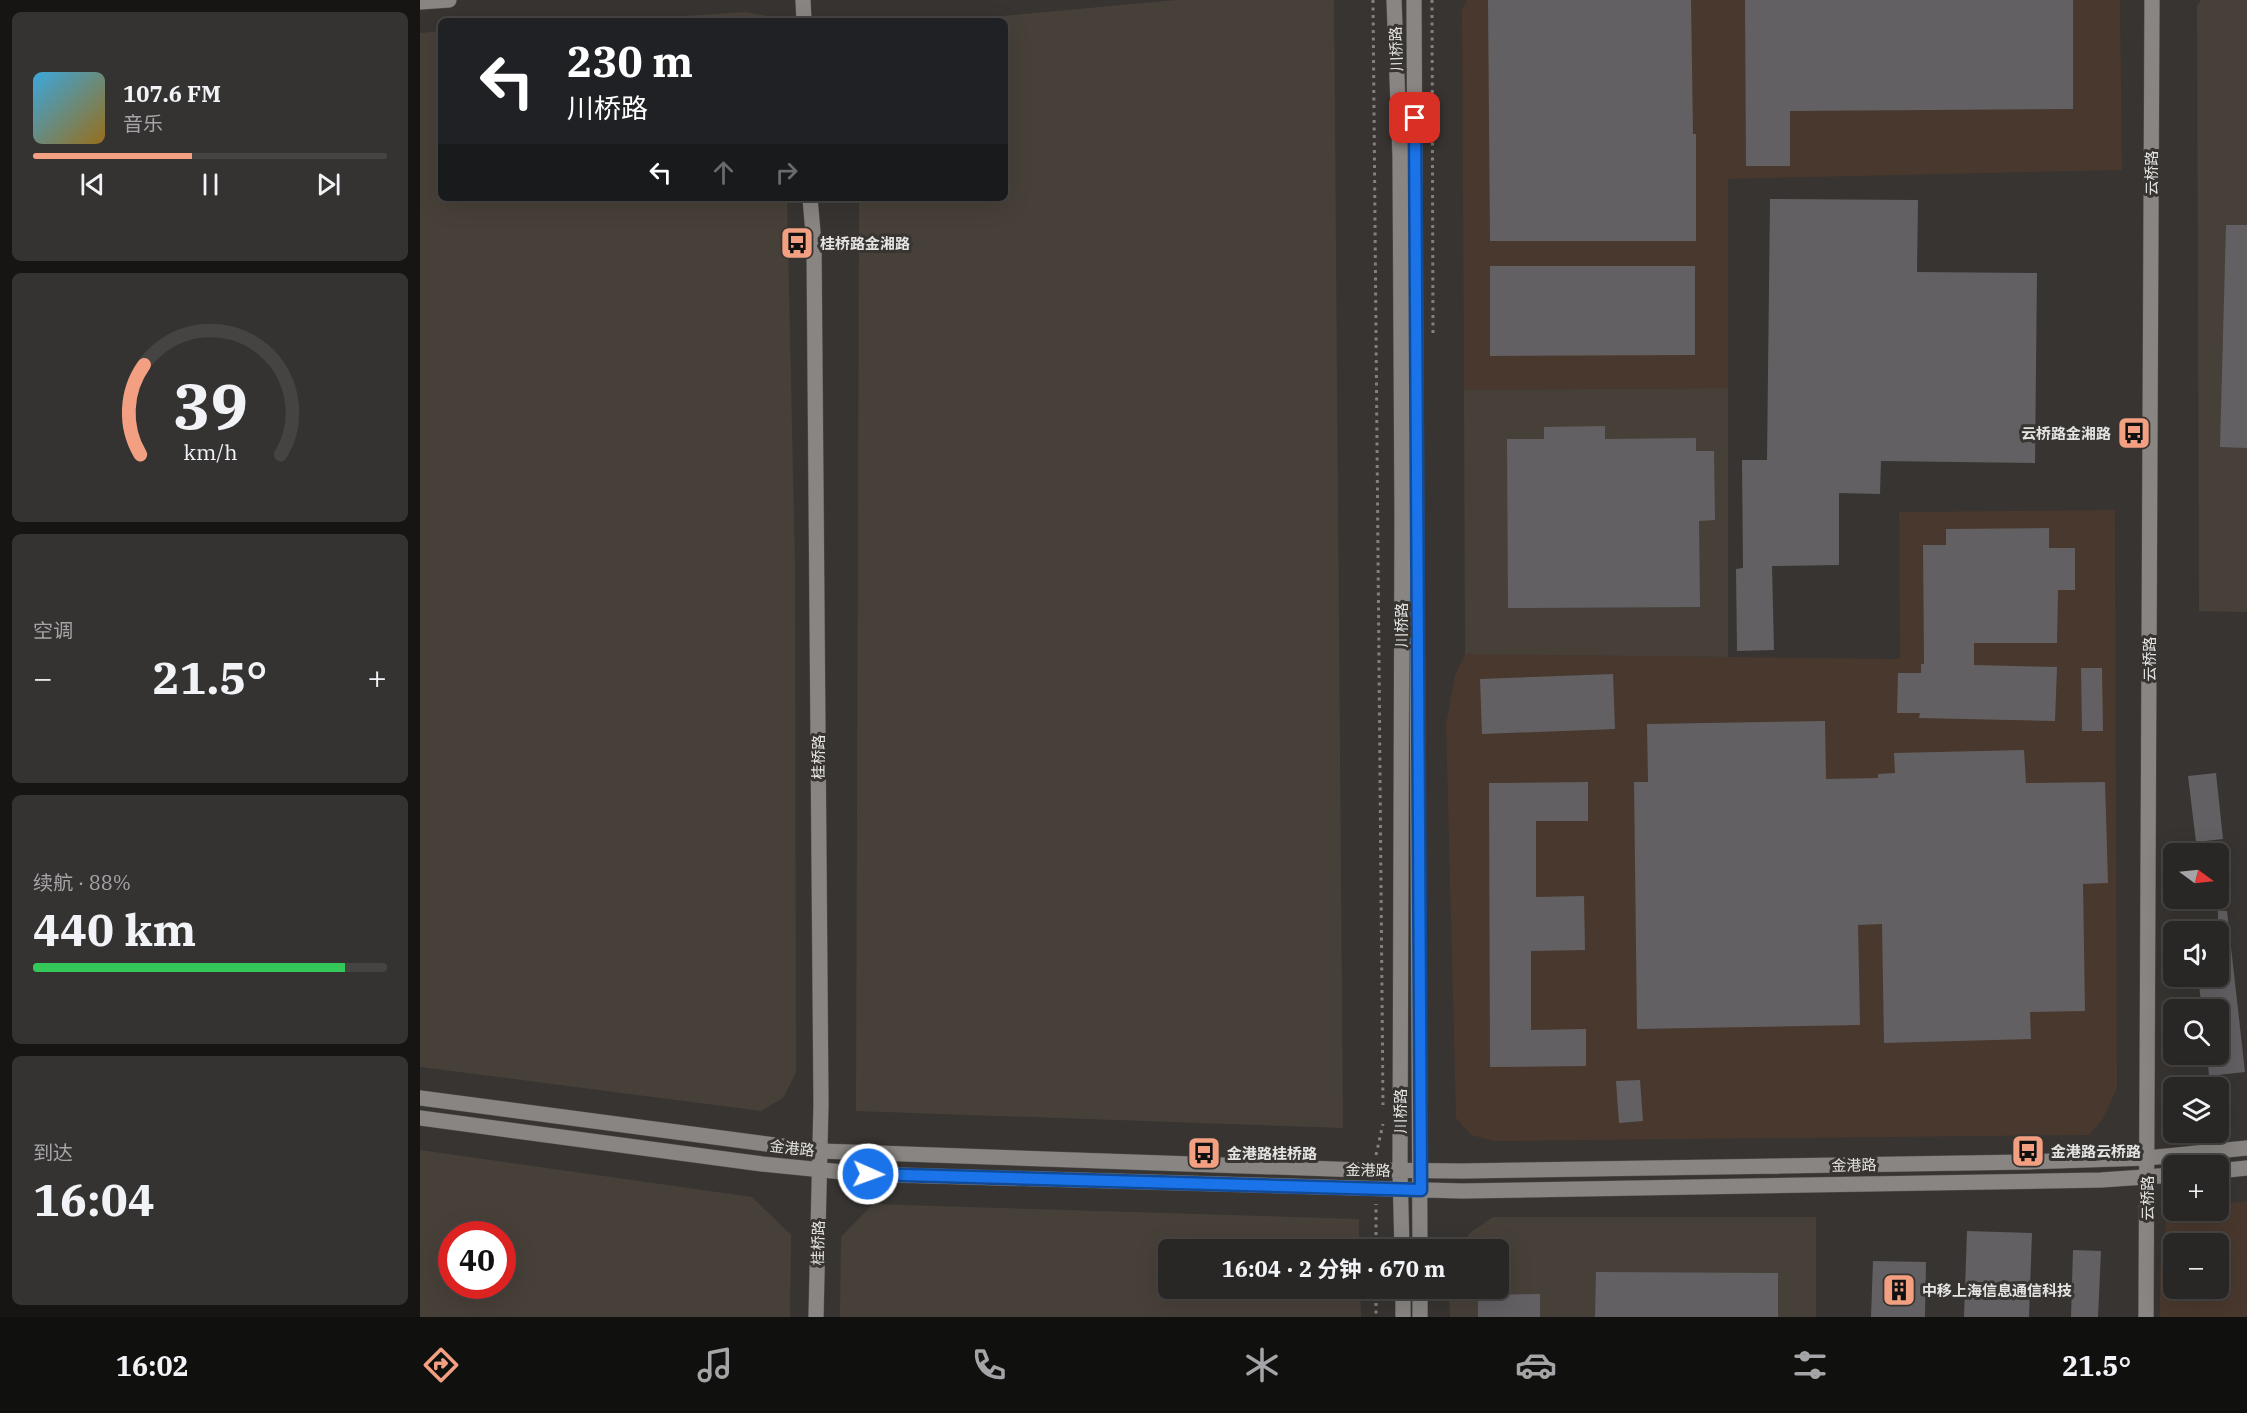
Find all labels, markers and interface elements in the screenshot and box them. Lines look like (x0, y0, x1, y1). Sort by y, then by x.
street label: 川桥路 (1386, 26, 1406, 72)
text: 230 m (567, 34, 693, 89)
icon: left (468, 42, 546, 120)
text: 107.6 FM (123, 79, 221, 108)
text: 川桥路 (567, 90, 648, 125)
pin (1389, 92, 1440, 143)
icon: arrive (1398, 101, 1431, 134)
text: 音乐 (123, 110, 163, 137)
street label: 云桥路 (2142, 150, 2161, 196)
icon: left (644, 156, 677, 189)
icon: ahead (707, 156, 740, 189)
icon: right (770, 156, 803, 189)
icon: previous (76, 168, 109, 201)
icon: pause (194, 168, 227, 201)
icon: next (312, 168, 345, 201)
bus stop icon: 桂桥路金湘路 (779, 225, 815, 261)
place label: 桂桥路金湘路 (820, 234, 910, 253)
text: 39 (173, 365, 247, 446)
bus stop icon: 云桥路金湘路 (2116, 415, 2152, 451)
place label: 云桥路金湘路 (2021, 424, 2111, 443)
text: km/h (183, 438, 237, 466)
street label: 川桥路 (1392, 602, 1411, 648)
text: 空调 (33, 617, 73, 644)
street label: 云桥路 (2140, 636, 2159, 682)
text: 21.5° (153, 648, 267, 706)
text: − (33, 656, 53, 699)
text: + (367, 656, 387, 699)
street label: 桂桥路 (809, 734, 828, 780)
north arrow (2163, 843, 2229, 909)
map controls (2163, 843, 2229, 1299)
text: 续航 · 88% (33, 869, 131, 896)
text: 440 km (33, 900, 196, 958)
button: sound (2163, 921, 2229, 987)
button: search (2163, 999, 2229, 1065)
button: layers (2163, 1077, 2229, 1143)
street label: 川桥路 (1391, 1088, 1410, 1134)
bus stop icon: 金港路云桥路 (2010, 1133, 2046, 1169)
bus stop icon: 金港路桂桥路 (1186, 1135, 1222, 1171)
street label: 金港路 (769, 1136, 815, 1160)
text: 到达 (33, 1139, 73, 1166)
position arrow (836, 1142, 900, 1206)
place label: 金港路云桥路 (2051, 1142, 2141, 1161)
place label: 金港路桂桥路 (1227, 1144, 1317, 1163)
street label: 金港路 (1831, 1155, 1877, 1175)
button: + (2163, 1155, 2229, 1221)
street label: 金港路 (1345, 1160, 1391, 1180)
text: 16:04 (33, 1170, 155, 1228)
street label: 云桥路 (2138, 1175, 2157, 1221)
street label: 桂桥路 (808, 1220, 828, 1266)
speed limit sign: 40 (438, 1221, 516, 1299)
button: − (2163, 1233, 2229, 1299)
text: 16:04 · 2 分钟 · 670 m (1222, 1254, 1445, 1283)
building icon: 中移上海信息通信科技 (1881, 1272, 1917, 1308)
place label: 中移上海信息通信科技 (1922, 1281, 2072, 1300)
icon: directions (420, 1344, 462, 1386)
icon: music (694, 1344, 736, 1386)
icon: phone (968, 1344, 1010, 1386)
icon: climate (1241, 1344, 1283, 1386)
icon: car (1515, 1344, 1557, 1386)
icon: filters (1789, 1344, 1831, 1386)
text: 16:02 (116, 1348, 189, 1383)
text: 21.5° (2062, 1348, 2131, 1383)

